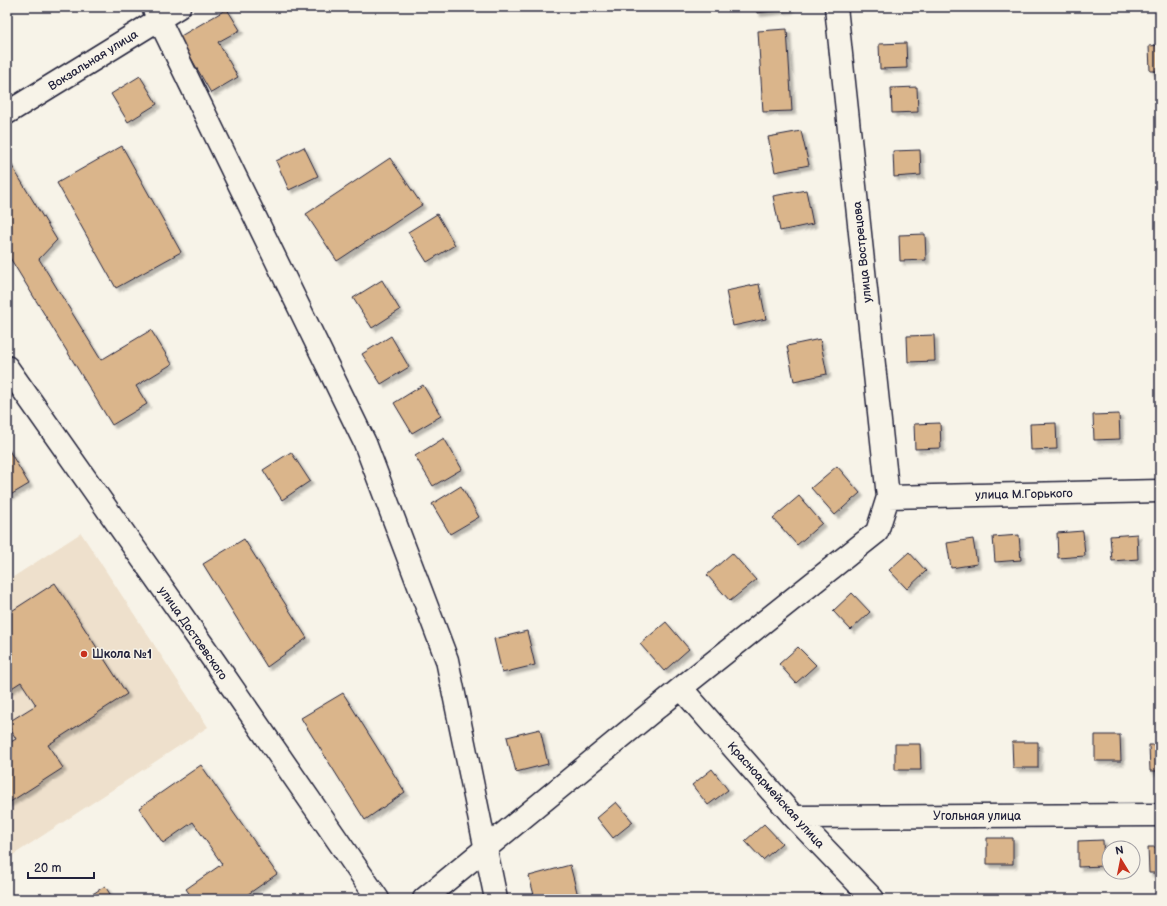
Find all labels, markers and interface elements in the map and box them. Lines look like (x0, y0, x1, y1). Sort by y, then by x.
street label: Вокзальная улица (46, 27, 141, 94)
street label: улица Вострецова (850, 200, 875, 303)
street label: улица М.Горького (975, 486, 1073, 503)
street label: улица Достоевского (155, 584, 230, 683)
place label: Школа №1 (92, 647, 152, 662)
marker: Школа №1 (79, 649, 89, 659)
street label: Красноармейская улица (724, 739, 827, 852)
street label: Угольная улица (933, 809, 1021, 824)
north arrow (1101, 840, 1141, 880)
text: N (1114, 844, 1125, 858)
scale bar (28, 854, 94, 880)
text: 20 m (34, 861, 61, 876)

